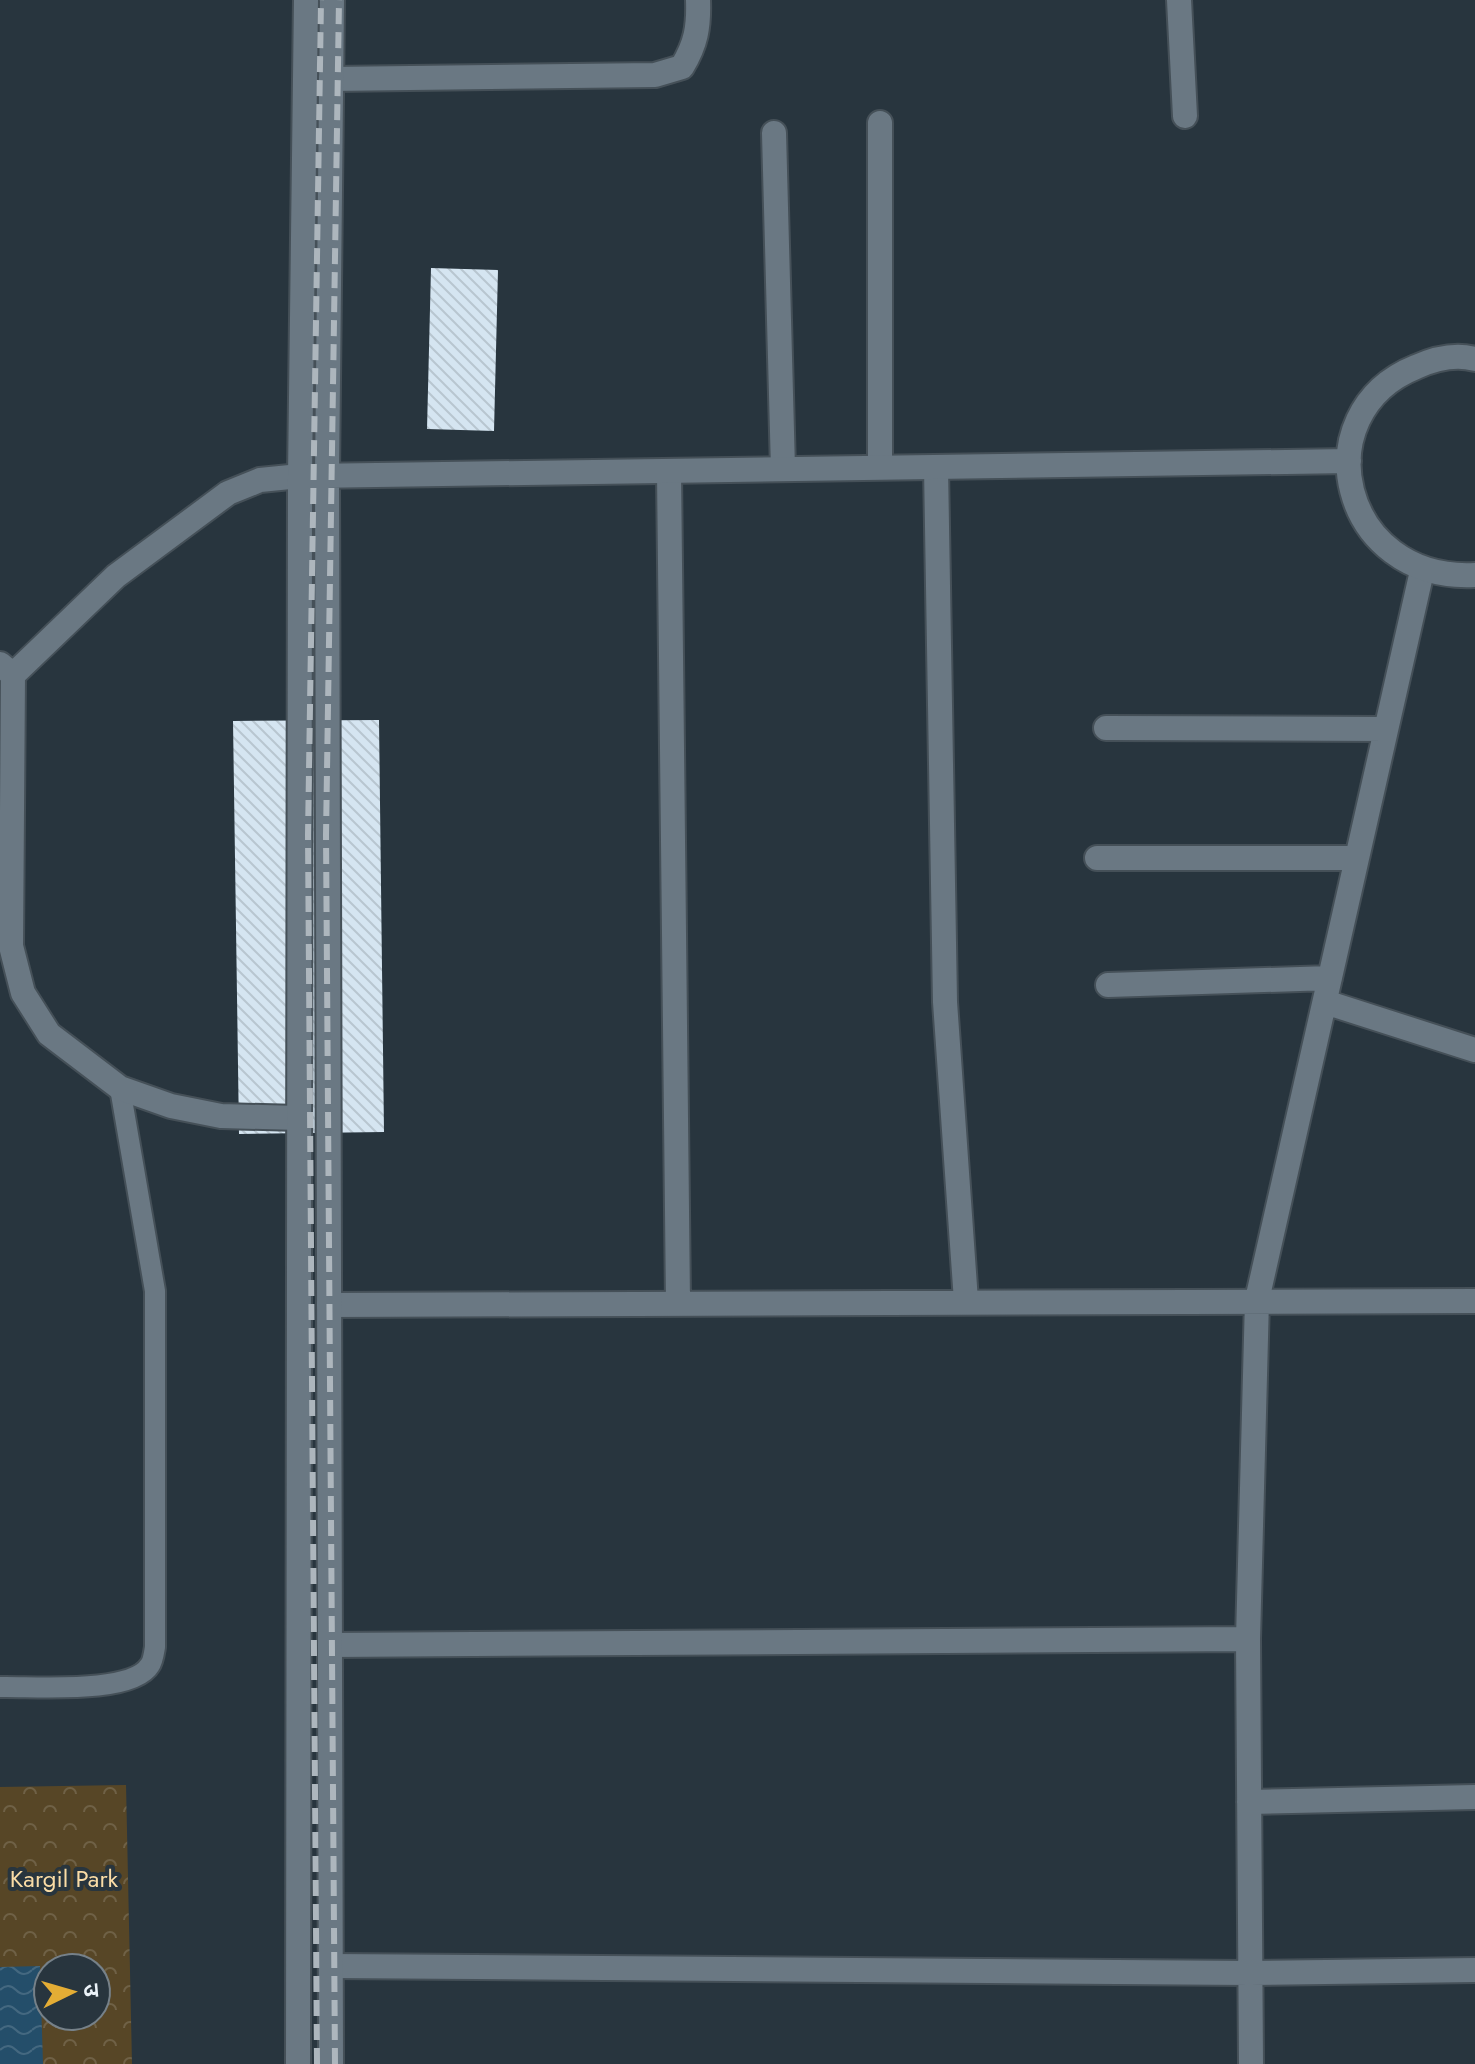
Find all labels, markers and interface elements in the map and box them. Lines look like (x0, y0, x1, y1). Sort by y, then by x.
park label: Kargil Park (10, 1861, 119, 1896)
north arrow (32, 1952, 112, 2032)
text: उ (75, 1982, 109, 1999)

